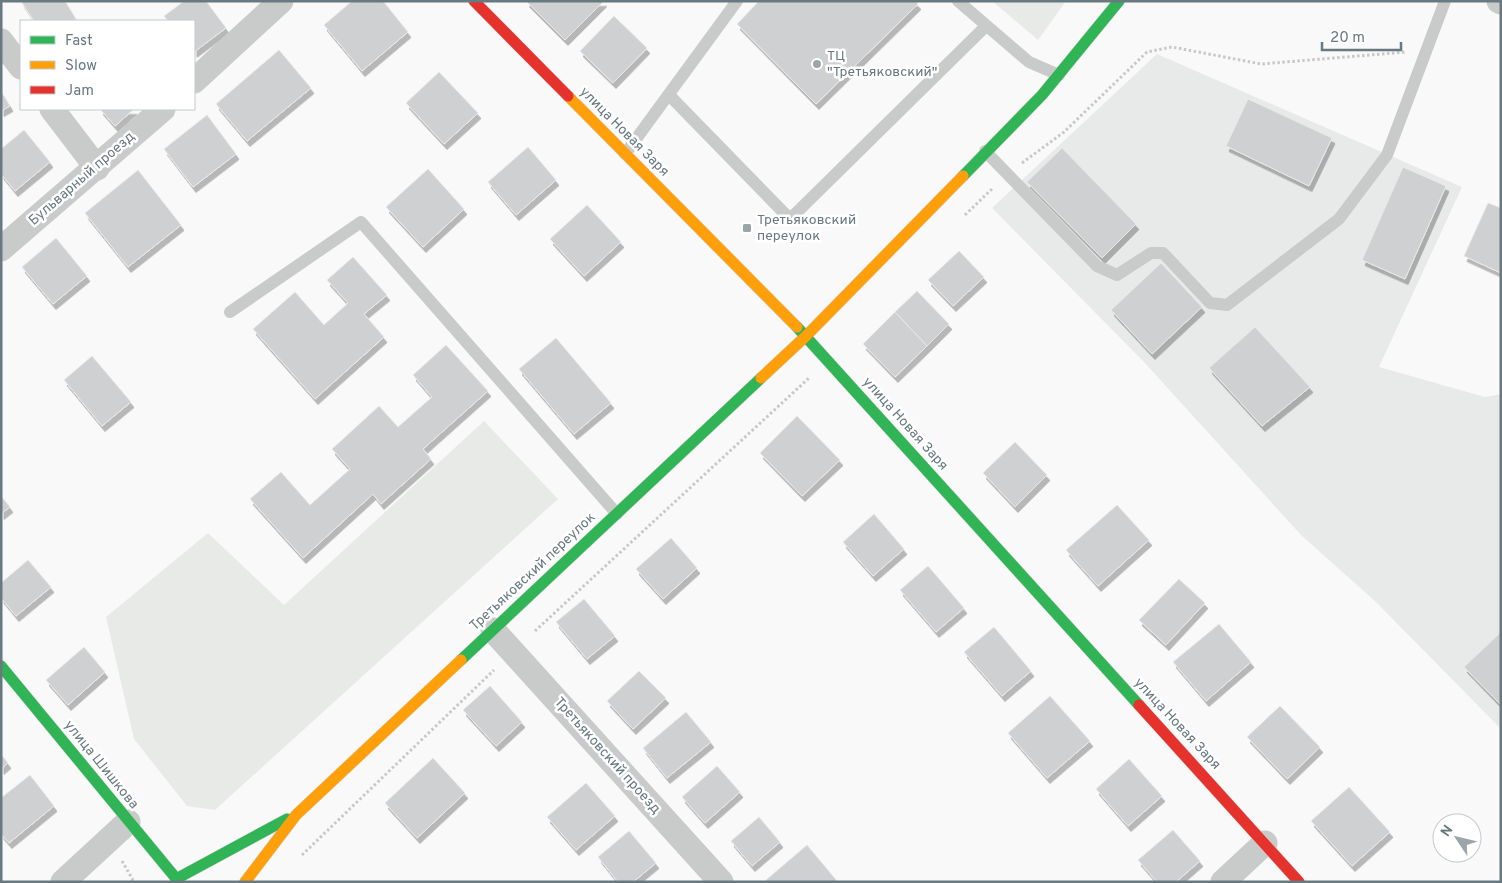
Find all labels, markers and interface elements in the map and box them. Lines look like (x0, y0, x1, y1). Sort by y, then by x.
legend (20, 20, 195, 110)
scale bar (1322, 20, 1401, 52)
text: 20 m (1330, 29, 1365, 48)
text: Fast (65, 32, 93, 51)
place label: ТЦ "Третьяковский" (827, 48, 937, 81)
text: Slow (65, 57, 97, 76)
marker: ТЦ "Третьяковский" (811, 58, 823, 70)
text: Jam (65, 82, 94, 101)
street label: улица Новая Заря (576, 84, 672, 180)
street label: Бульварный проезд (26, 128, 138, 230)
place label: Третьяковский переулок (757, 212, 856, 245)
marker: Третьяковский переулок (741, 222, 753, 234)
street label: улица Новая Заря (859, 374, 951, 474)
street label: Третьяковский переулок (467, 509, 599, 635)
street label: улица Новая Заря (1130, 674, 1224, 774)
street label: Третьяковский проезд (550, 694, 664, 818)
street label: улица Шишкова (60, 717, 142, 813)
north arrow (1432, 813, 1482, 863)
text: N (1438, 822, 1457, 840)

